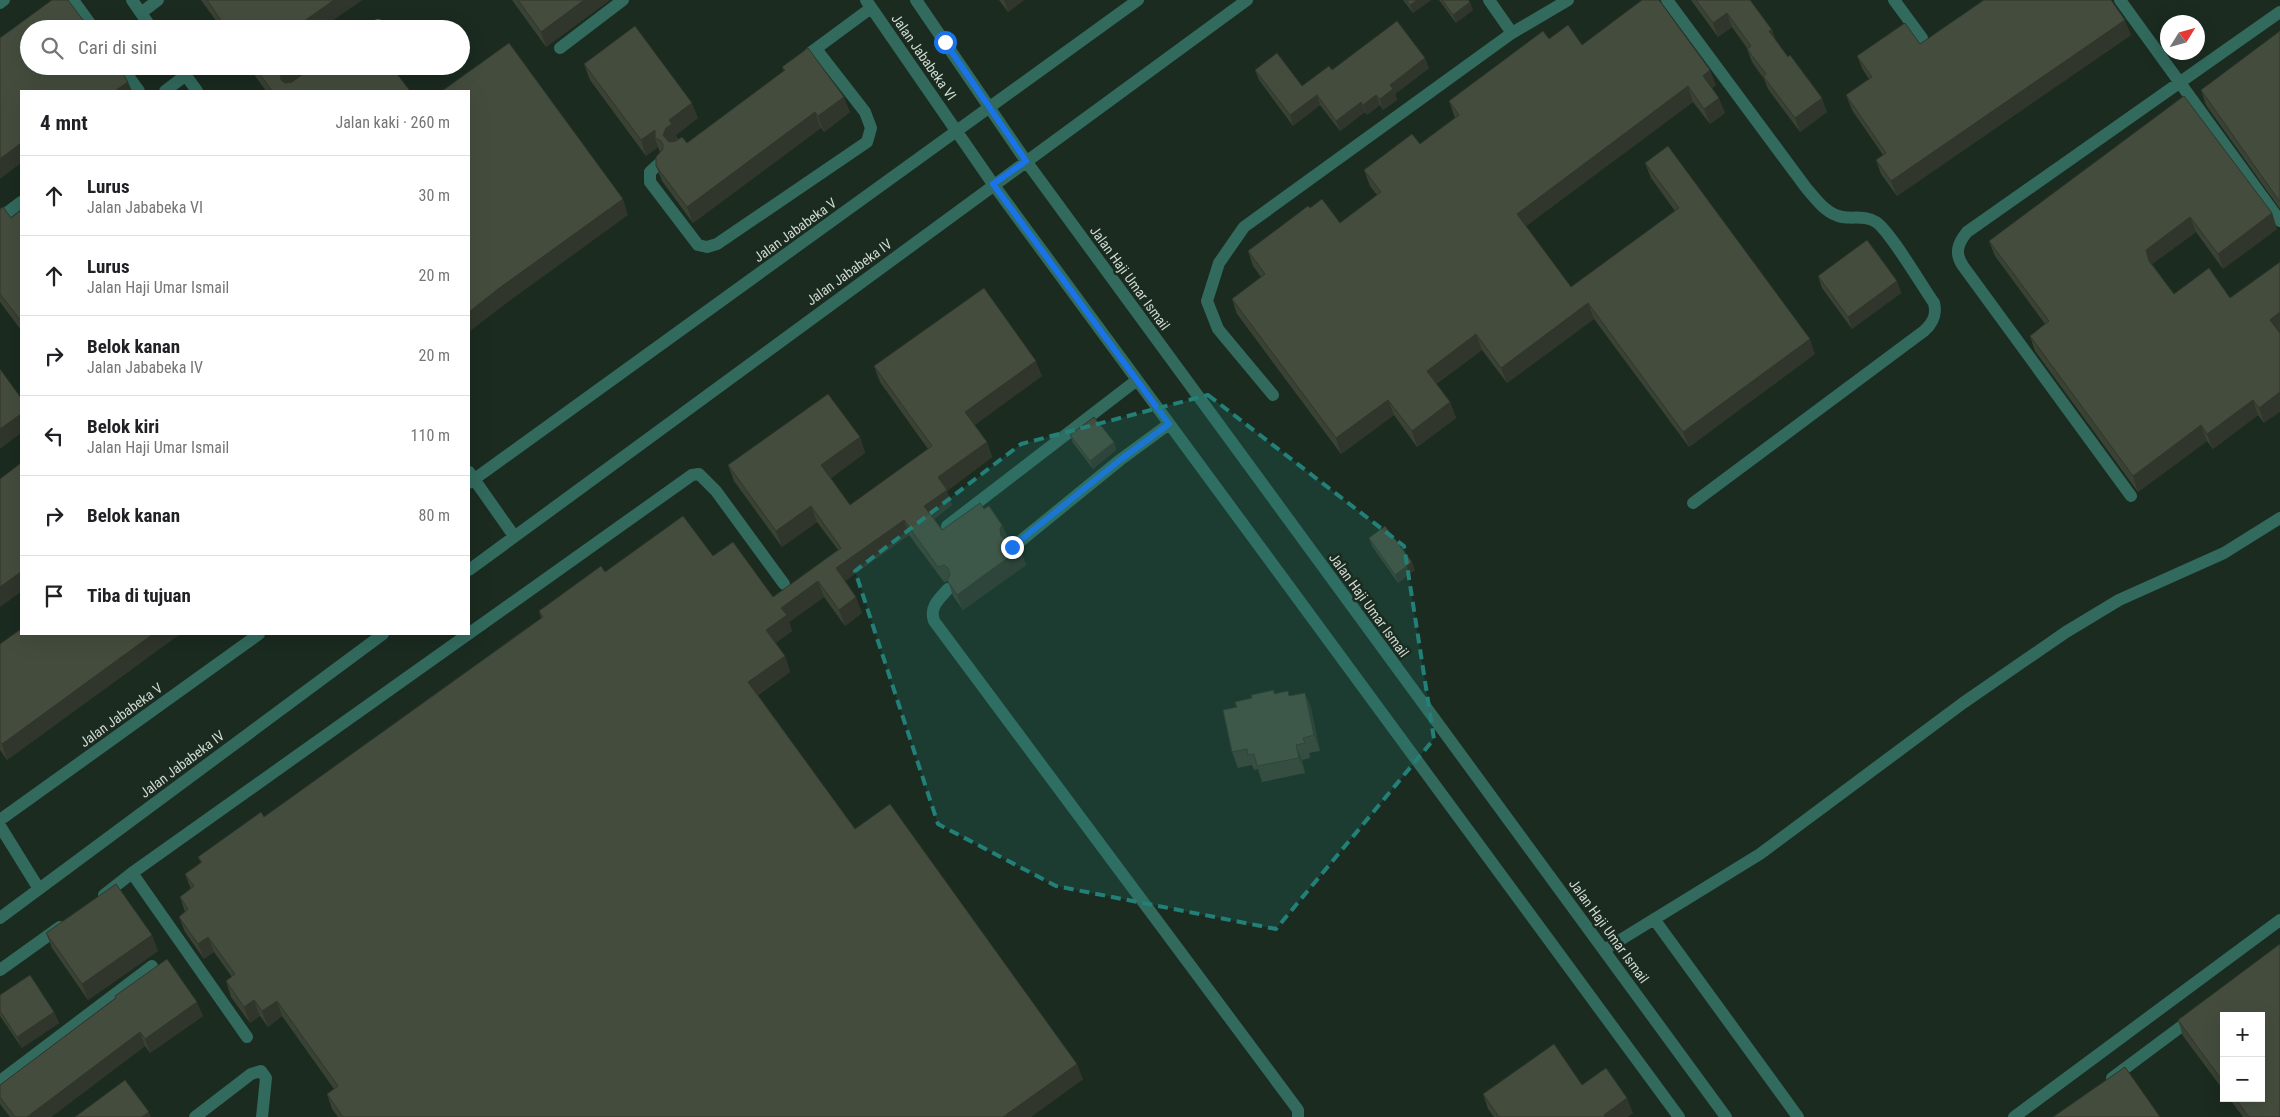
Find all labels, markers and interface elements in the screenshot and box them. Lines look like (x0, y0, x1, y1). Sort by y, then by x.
street label: Jalan Jababeka VI (888, 11, 960, 103)
north arrow (2160, 15, 2205, 60)
search box (20, 20, 470, 75)
route start (934, 31, 957, 54)
icon: search (38, 34, 66, 62)
text: Cari di sini (78, 36, 157, 59)
text: 4 mnt (40, 111, 88, 135)
text: Jalan kaki · 260 m (335, 113, 450, 132)
text: Lurus (87, 175, 130, 198)
icon: ahead (40, 182, 68, 210)
text: 30 m (418, 186, 450, 205)
street label: Jalan Jababeka V (751, 195, 839, 265)
text: Jalan Jababeka VI (87, 198, 203, 217)
street label: Jalan Haji Umar Ismail (1087, 223, 1173, 333)
street label: Jalan Jababeka IV (803, 236, 895, 308)
text: Lurus (87, 255, 130, 278)
icon: ahead (40, 262, 68, 290)
text: 20 m (418, 266, 450, 285)
text: Jalan Haji Umar Ismail (87, 278, 229, 297)
text: Belok kanan (87, 335, 180, 358)
icon: right (40, 342, 68, 370)
text: 20 m (418, 346, 450, 365)
text: Jalan Jababeka IV (87, 358, 203, 377)
text: Belok kiri (87, 415, 159, 438)
icon: left (40, 422, 68, 450)
text: 110 m (411, 426, 450, 445)
text: Jalan Haji Umar Ismail (87, 438, 229, 457)
icon: right (40, 502, 68, 530)
text: Belok kanan (87, 504, 180, 527)
text: 80 m (418, 506, 450, 525)
route end (1001, 536, 1024, 559)
street label: Jalan Haji Umar Ismail (1326, 550, 1412, 660)
icon: arrive (40, 582, 68, 610)
text: Tiba di tujuan (87, 584, 191, 607)
street label: Jalan Jababeka V (77, 680, 165, 750)
street label: Jalan Jababeka IV (137, 727, 227, 801)
street label: Jalan Haji Umar Ismail (1566, 876, 1652, 986)
map controls (2220, 1012, 2265, 1102)
button: + (2220, 1012, 2265, 1057)
button: − (2220, 1057, 2265, 1102)

